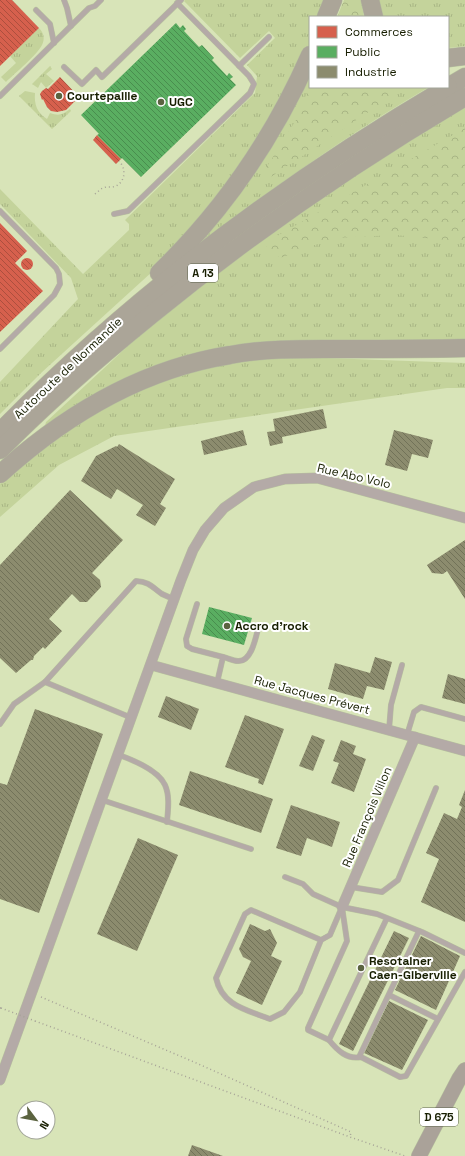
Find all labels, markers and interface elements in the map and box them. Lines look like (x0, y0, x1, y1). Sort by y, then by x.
legend (309, 16, 449, 88)
text: Commerces (345, 24, 413, 40)
text: Public (345, 44, 380, 60)
text: Industrie (345, 64, 397, 80)
place label: Courtepaille (67, 88, 138, 104)
marker: Courtepaille (54, 91, 64, 101)
place label: UGC (169, 94, 193, 110)
marker: UGC (156, 97, 166, 107)
road number: A 13 (188, 264, 218, 282)
street label: Autoroute de Normandie (10, 314, 126, 422)
street label: Rue Abo Volo (316, 460, 392, 492)
place label: Accro d'rock (235, 618, 309, 634)
marker: Accro d'rock (222, 621, 232, 631)
street label: Rue Jacques Prévert (252, 672, 372, 718)
street label: Rue François Villon (339, 764, 395, 870)
place label: Resotainer Caen-Giberville (369, 953, 457, 983)
marker: Resotainer Caen-Giberville (356, 963, 366, 973)
north arrow (16, 1100, 56, 1140)
road number: D 675 (420, 1108, 458, 1126)
text: N (37, 1118, 52, 1132)

